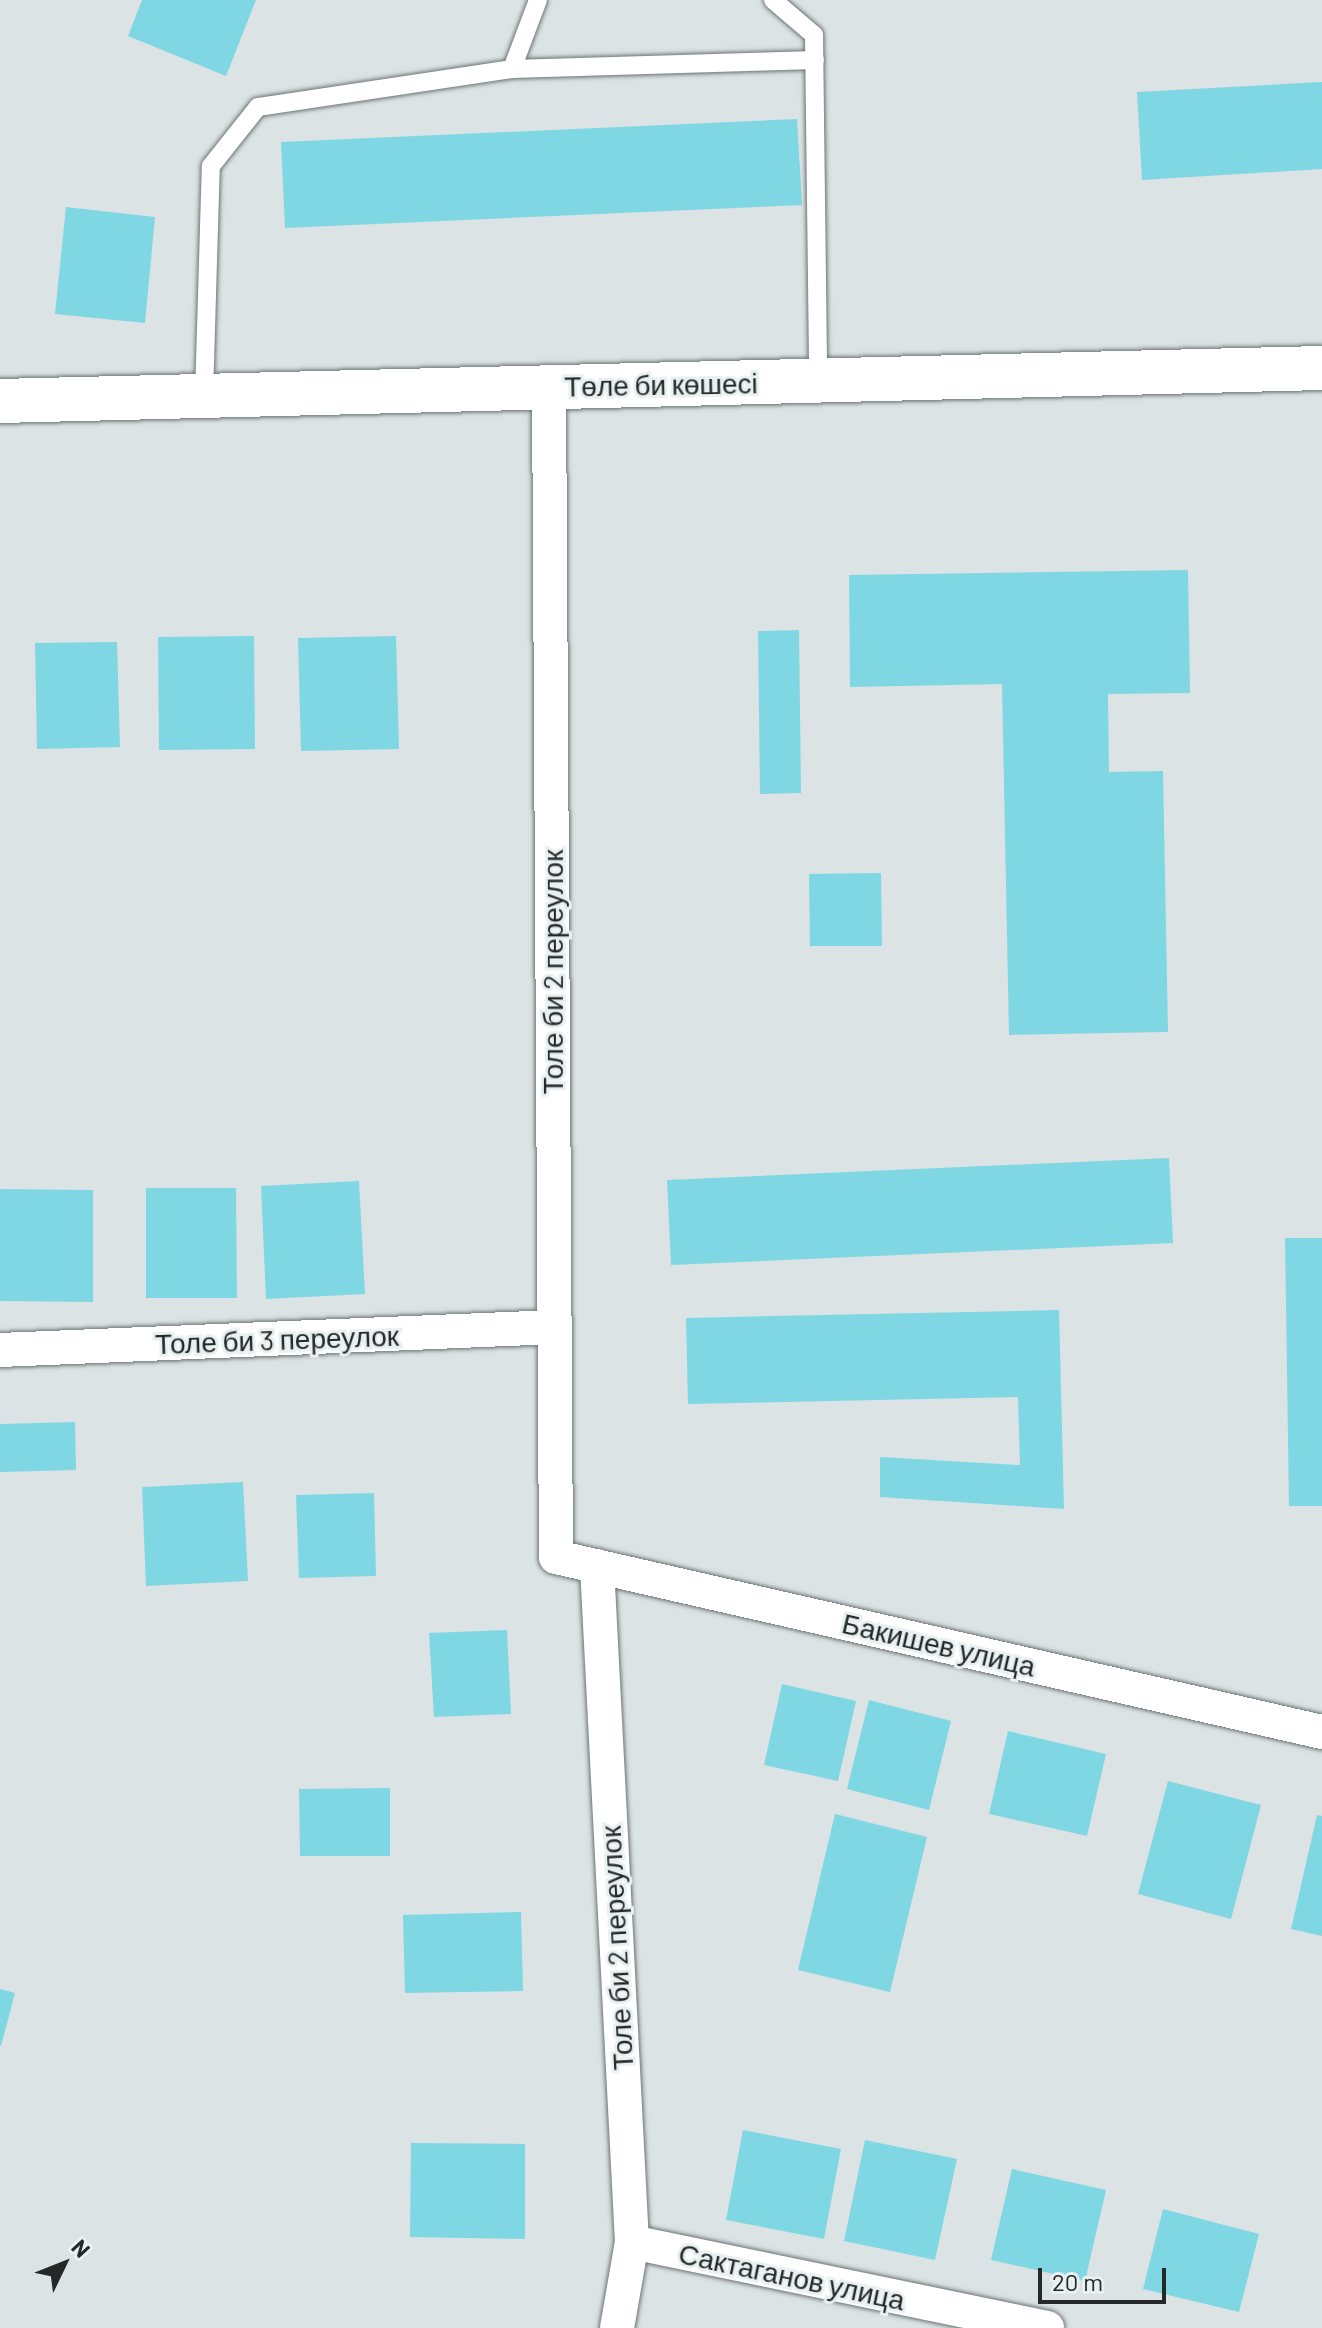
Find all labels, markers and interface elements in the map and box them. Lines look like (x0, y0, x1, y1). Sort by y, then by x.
street label: Төле би көшесі (564, 366, 758, 402)
street label: Толе би 2 переулок (535, 850, 569, 1094)
street label: Толе би 3 переулок (154, 1318, 400, 1360)
street label: Бакишев улица (839, 1605, 1039, 1683)
street label: Толе би 2 переулок (593, 1825, 639, 2071)
north arrow (24, 2224, 104, 2304)
text: N (67, 2233, 96, 2262)
street label: Сактаганов улица (676, 2236, 908, 2316)
scale bar (1042, 2252, 1170, 2302)
text: 20 m (1052, 2267, 1103, 2296)

